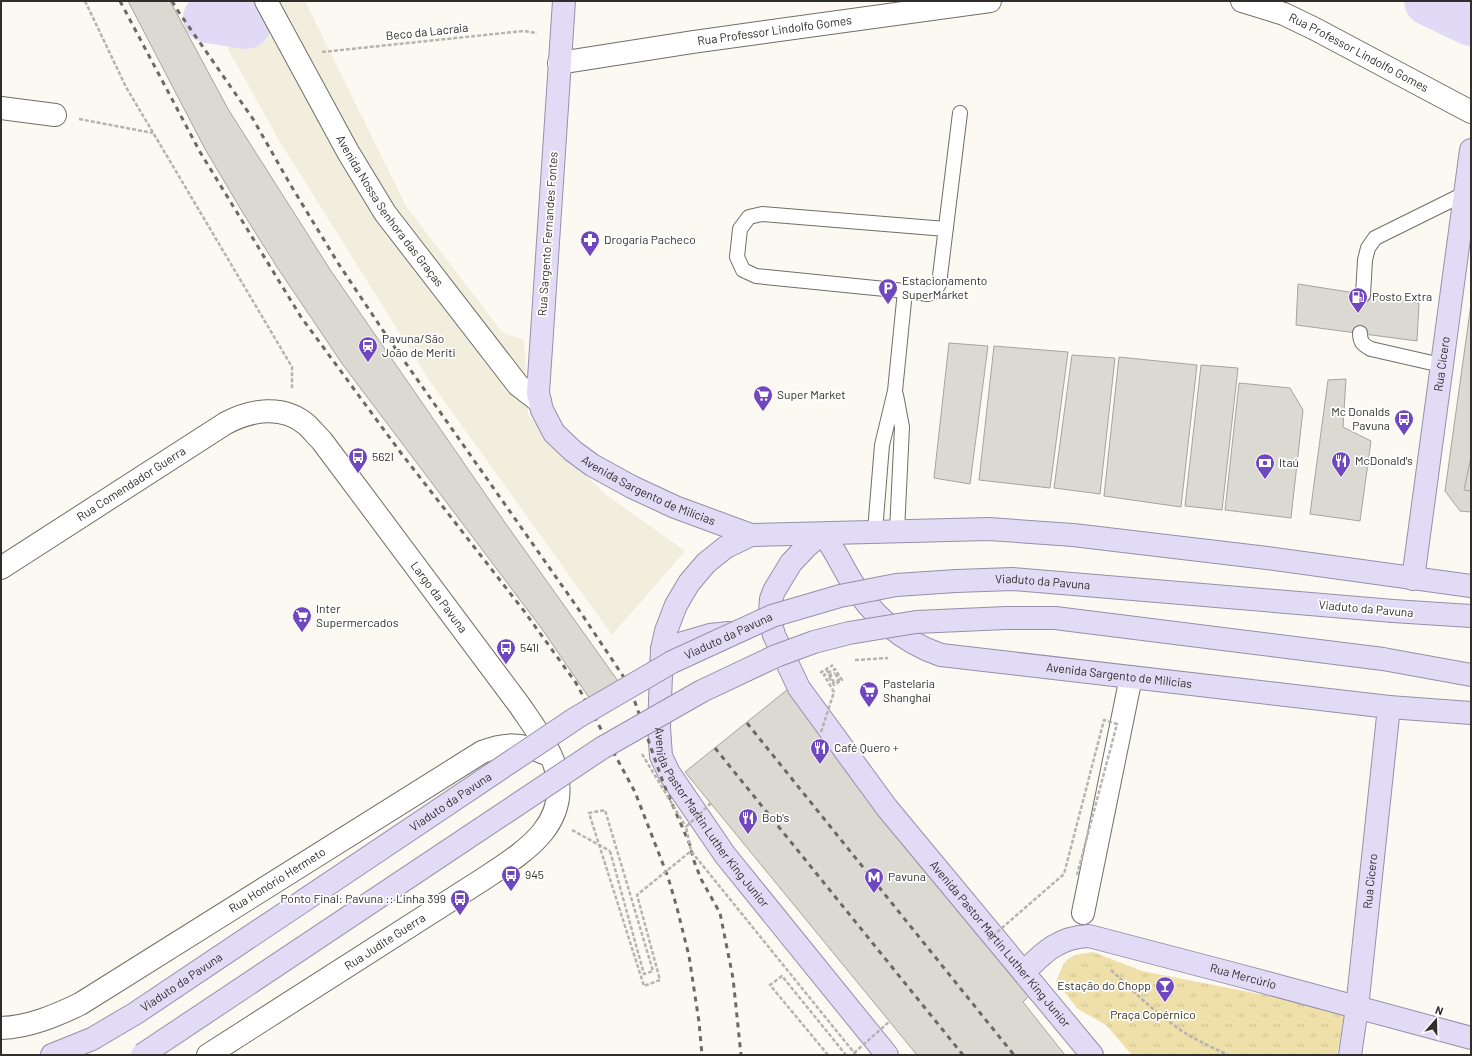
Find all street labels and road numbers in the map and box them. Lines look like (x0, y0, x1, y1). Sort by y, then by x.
street label: Rua Professor Lindolfo Gomes (1287, 10, 1431, 94)
street label: Rua Professor Lindolfo Gomes (696, 12, 853, 47)
street label: Beco da Lacraia (385, 20, 469, 42)
street label: Avenida Nossa Senhora das Graças (334, 132, 447, 289)
street label: Rua Sargento Fernandes Fontes (534, 151, 560, 317)
street label: Rua Cícero (1430, 335, 1452, 392)
street label: Rua Comendador Guerra (74, 443, 188, 523)
street label: Avenida Sargento de Milícias (579, 452, 718, 527)
street label: Largo da Pavuna (408, 558, 471, 635)
street label: Viaduto da Pavuna (995, 571, 1091, 591)
street label: Viaduto da Pavuna (1318, 597, 1414, 619)
street label: Viaduto da Pavuna (682, 609, 774, 661)
street label: Avenida Sargento de Milícias (1045, 659, 1193, 690)
street label: Avenida Pastor Martin Luther King Junior (653, 727, 773, 910)
street label: Viaduto da Pavuna (407, 769, 494, 834)
street label: Rua Honório Hermeto (226, 844, 328, 915)
street label: Rua Cícero (1360, 853, 1379, 910)
street label: Avenida Pastor Martin Luther King Junior (928, 857, 1074, 1030)
street label: Rua Judite Guerra (342, 910, 427, 972)
street label: Viaduto da Pavuna (138, 949, 225, 1014)
street label: Rua Mercúrio (1209, 960, 1278, 991)

